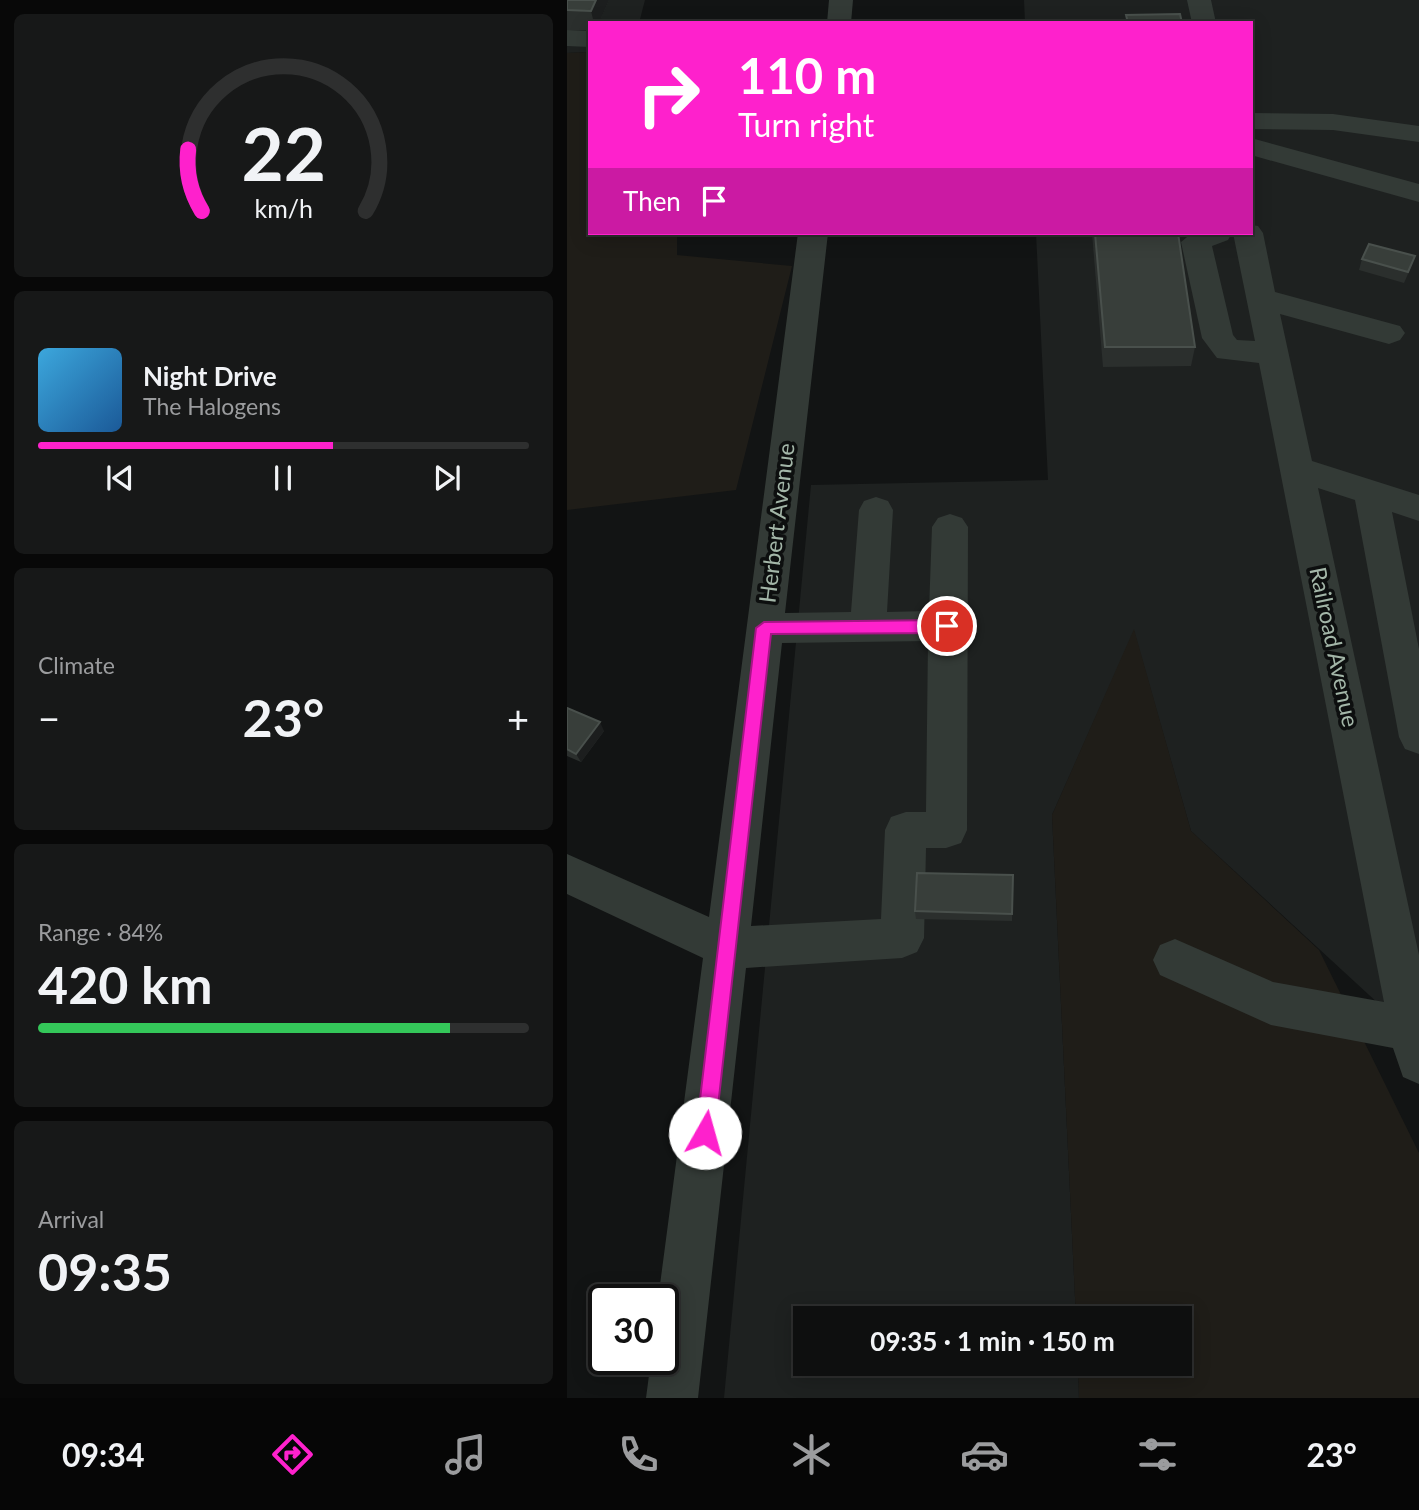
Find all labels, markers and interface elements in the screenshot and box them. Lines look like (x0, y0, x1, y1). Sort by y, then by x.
text: 110 m (738, 46, 876, 104)
icon: right (623, 49, 714, 140)
text: Turn right (738, 105, 874, 144)
text: 22 (241, 110, 326, 198)
icon: arrive (695, 182, 733, 220)
text: Then (623, 185, 681, 217)
text: km/h (254, 193, 313, 223)
text: Night Drive (143, 360, 277, 392)
text: The Halogens (143, 392, 281, 420)
street label: Herbert Avenue (752, 441, 800, 604)
icon: previous (101, 459, 139, 497)
icon: pause (264, 459, 302, 497)
icon: next (428, 459, 466, 497)
street label: Railroad Avenue (1304, 564, 1366, 729)
pin (917, 596, 977, 656)
icon: arrive (928, 607, 966, 645)
text: Climate (38, 651, 115, 679)
text: 23° (243, 686, 324, 748)
text: − (38, 695, 60, 741)
text: + (507, 695, 529, 741)
text: Range · 84% (38, 918, 163, 946)
text: 420 km (38, 953, 212, 1015)
position arrow (668, 1096, 742, 1170)
text: Arrival (38, 1205, 104, 1233)
text: 09:35 (38, 1240, 172, 1302)
speed limit sign: 30 (588, 1284, 679, 1375)
text: 09:35 · 1 min · 150 m (870, 1325, 1115, 1357)
icon: directions (268, 1430, 317, 1479)
icon: music (441, 1430, 490, 1479)
icon: phone (614, 1430, 663, 1479)
icon: climate (787, 1430, 836, 1479)
icon: car (960, 1430, 1009, 1479)
icon: filters (1133, 1430, 1182, 1479)
text: 09:34 (62, 1435, 144, 1474)
text: 23° (1306, 1435, 1357, 1474)

